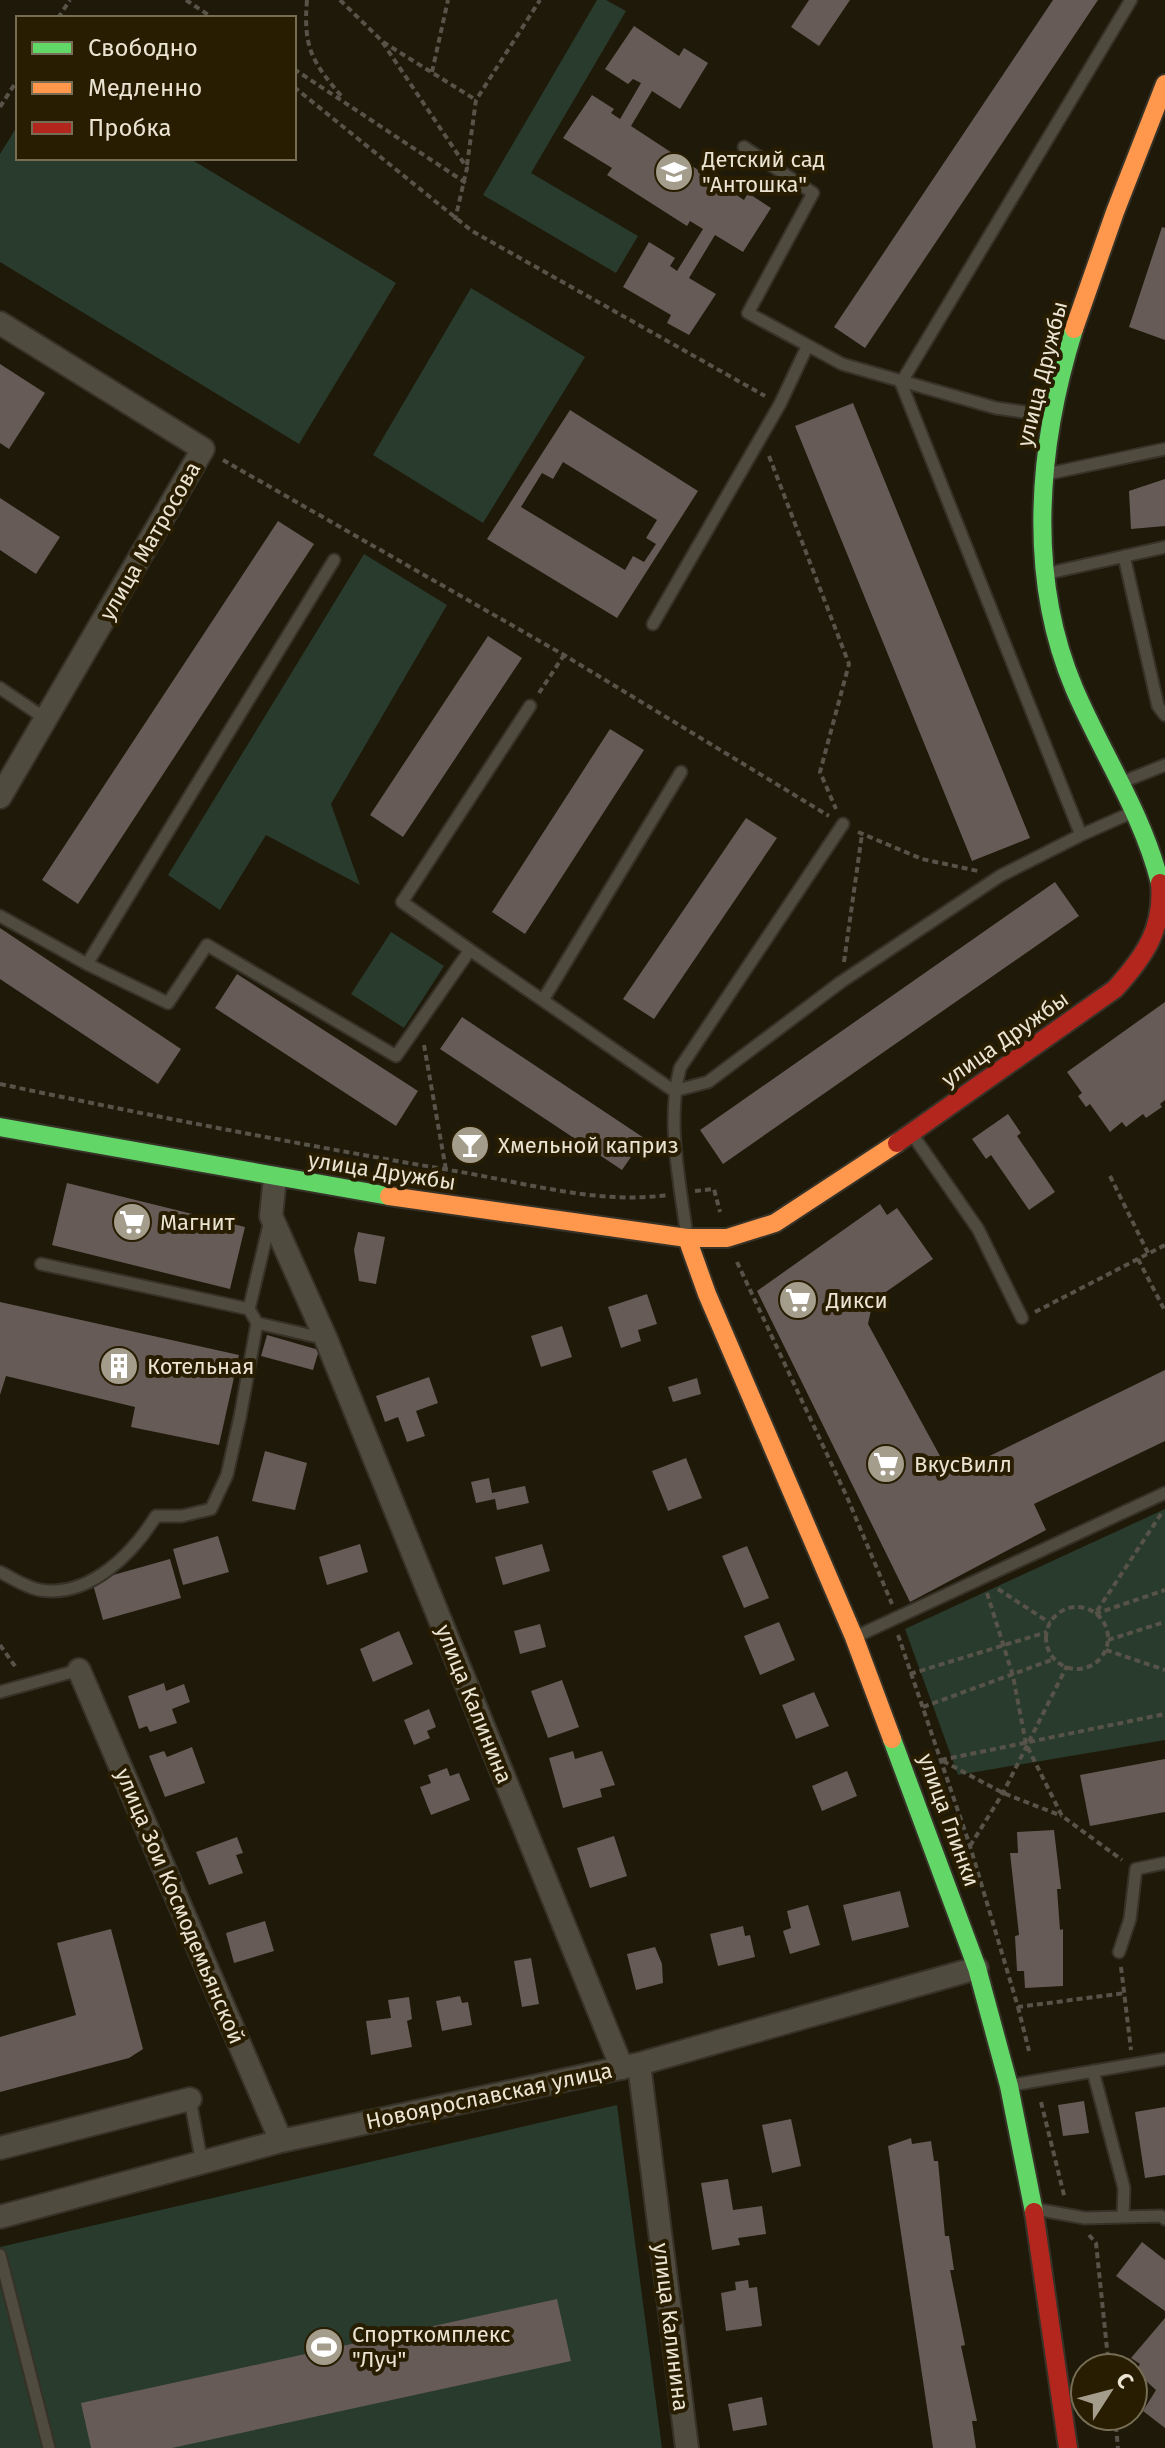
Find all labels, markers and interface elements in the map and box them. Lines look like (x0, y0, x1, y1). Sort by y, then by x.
legend (16, 16, 296, 160)
text: Свободно (88, 34, 198, 62)
text: Медленно (88, 74, 202, 102)
text: Пробка (88, 114, 172, 142)
place label: Детский сад "Антошка" (701, 146, 825, 198)
school or university icon: Детский сад "Антошка" (653, 151, 695, 193)
street label: улица Дружбы (1011, 298, 1073, 450)
street label: улица Матросова (94, 457, 206, 625)
street label: улица Дружбы (936, 985, 1074, 1093)
bar icon: Хмельной каприз (449, 1124, 491, 1166)
place label: Хмельной каприз (498, 1132, 679, 1159)
street label: улица Дружбы (306, 1146, 458, 1196)
supermarket icon: Магнит (111, 1201, 153, 1243)
place label: Магнит (160, 1209, 235, 1236)
supermarket icon: Дикси (777, 1279, 819, 1321)
place label: Дикси (825, 1287, 888, 1314)
building icon: Котельная (98, 1345, 140, 1387)
place label: Котельная (147, 1353, 254, 1380)
supermarket icon: ВкусВилл (865, 1443, 907, 1485)
place label: ВкусВилл (914, 1451, 1012, 1478)
street label: улица Калинина (430, 1621, 518, 1787)
street label: улица Глинки (912, 1750, 986, 1890)
street label: улица Зои Космодемьянской (110, 1764, 250, 2048)
street label: Новоярославская улица (363, 2057, 615, 2135)
street label: улица Калинина (647, 2241, 695, 2413)
place label: Спорткомплекс "Луч" (352, 2321, 510, 2373)
sports icon: Спорткомплекс "Луч" (303, 2326, 345, 2368)
north arrow (1069, 2352, 1149, 2432)
text: С (1110, 2367, 1140, 2394)

